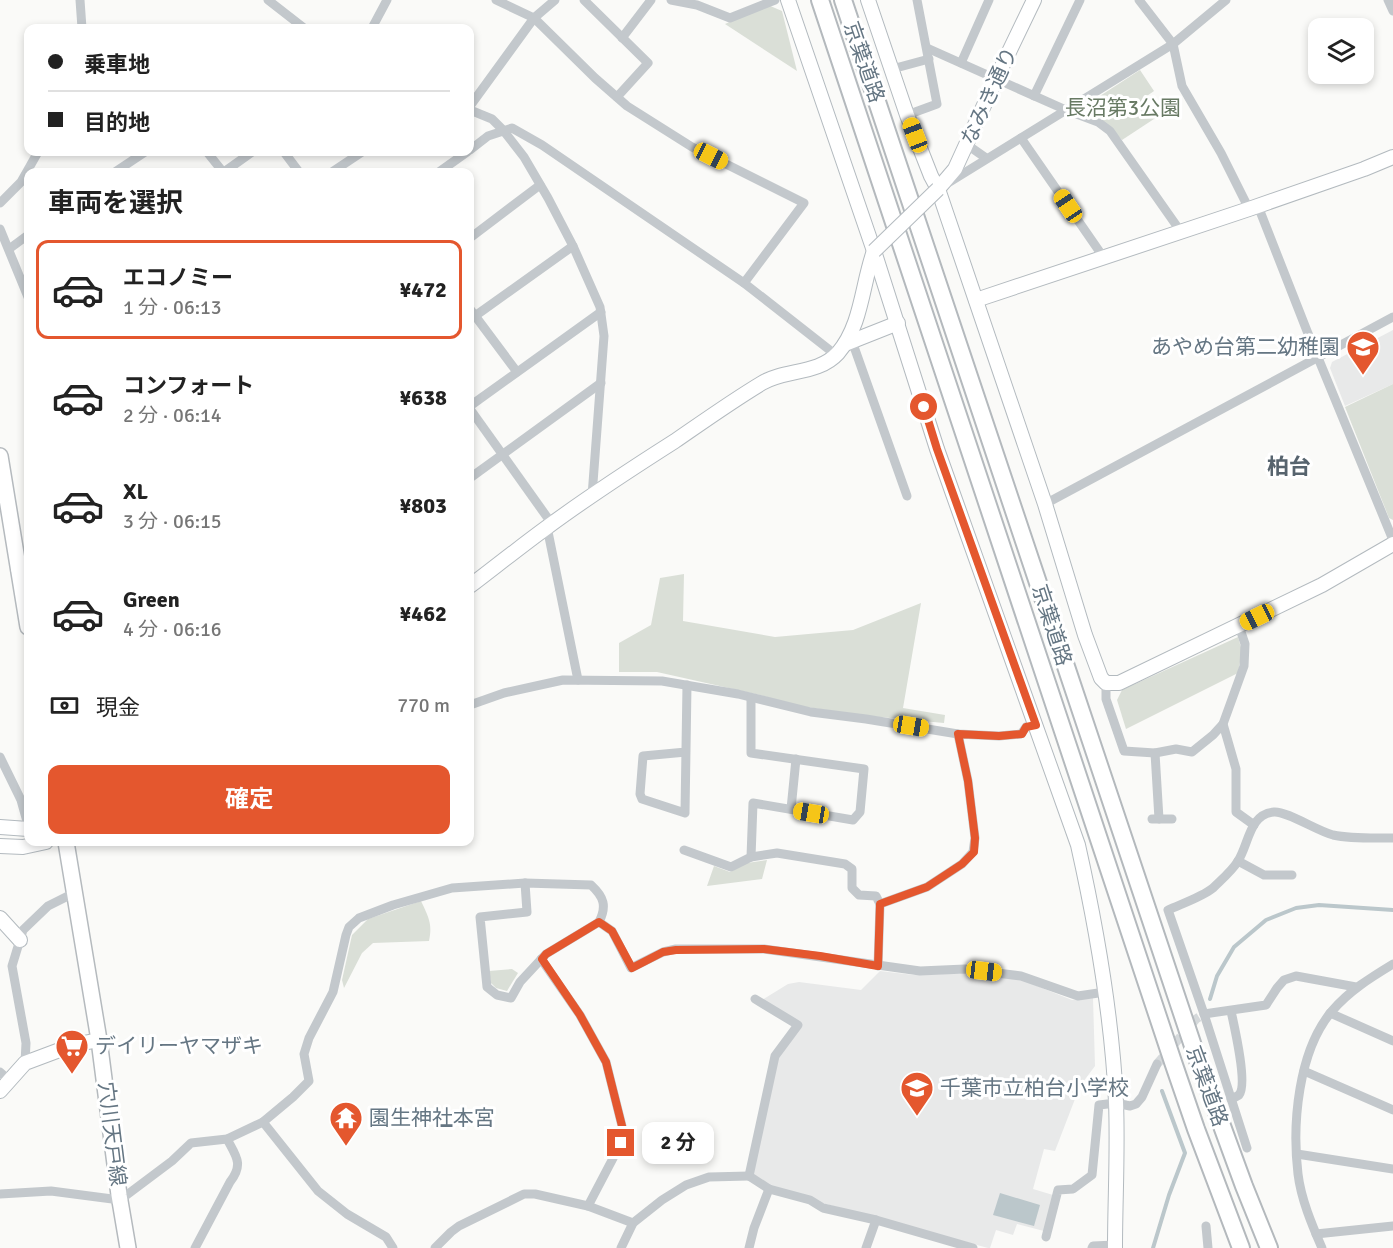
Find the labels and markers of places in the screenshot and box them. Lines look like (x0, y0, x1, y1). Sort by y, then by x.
school or university icon: あやめ台第二幼稚園 (1345, 329, 1381, 376)
place label: あやめ台第二幼稚園 (1151, 334, 1340, 360)
supermarket icon: デイリーヤマザキ (54, 1028, 90, 1075)
place label: デイリーヤマザキ (95, 1033, 263, 1059)
school or university icon: 千葉市立柏台小学校 (899, 1070, 935, 1117)
place label: 千葉市立柏台小学校 (940, 1075, 1129, 1101)
temple icon: 園生神社本宮 (328, 1100, 364, 1147)
place label: 園生神社本宮 (369, 1105, 495, 1131)

